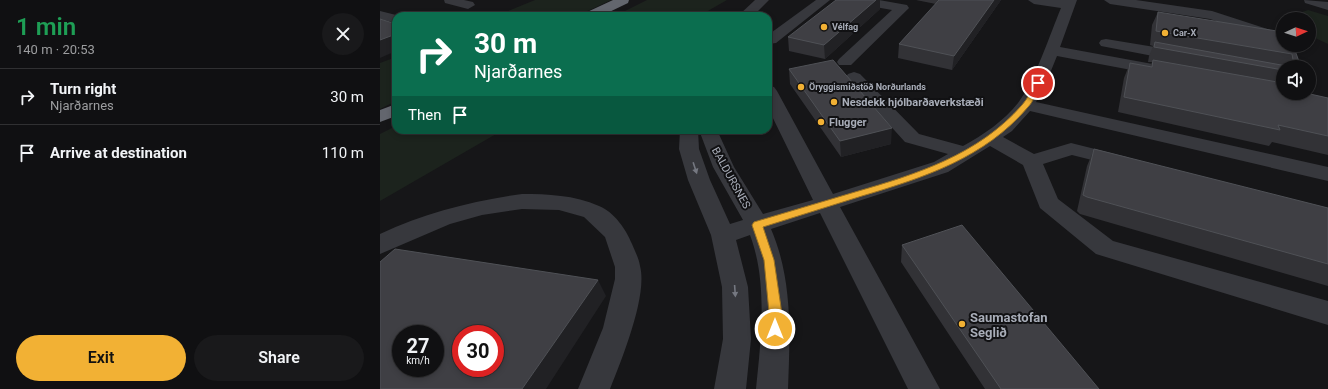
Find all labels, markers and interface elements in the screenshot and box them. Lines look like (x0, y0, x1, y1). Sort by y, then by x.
north arrow (1276, 12, 1316, 52)
map controls (1276, 12, 1316, 100)
text: 1 min (16, 13, 76, 41)
button: close (322, 13, 364, 55)
marker: Vélfag (819, 22, 829, 32)
place label: Vélfag (832, 22, 858, 32)
text: 30 m (474, 27, 537, 60)
icon: right (408, 28, 460, 80)
marker: Car-X (1160, 28, 1170, 38)
place label: Car-X (1173, 28, 1197, 38)
text: 140 m · 20:53 (16, 42, 95, 57)
button: sound (1276, 60, 1316, 100)
text: Njarðarnes (474, 61, 562, 82)
pin (1021, 66, 1055, 100)
icon: arrive (1027, 72, 1049, 94)
text: Turn right (50, 80, 116, 98)
marker: Öryggismiðstöð Norðurlands (796, 82, 806, 92)
place label: Öryggismiðstöð Norðurlands (809, 82, 926, 92)
icon: right (16, 86, 38, 108)
text: 30 m (330, 88, 364, 106)
place label: Nesdekk hjólbarðaverkstæði (842, 96, 984, 109)
marker: Nesdekk hjólbarðaverkstæði (829, 97, 839, 107)
text: Njarðarnes (50, 98, 114, 113)
icon: arrive (449, 104, 471, 126)
text: Then (408, 106, 441, 124)
place label: Flugger (829, 116, 867, 129)
marker: Flugger (816, 117, 826, 127)
icon: arrive (16, 142, 38, 164)
text: Arrive at destination (50, 144, 187, 162)
text: 110 m (322, 144, 364, 162)
street label: BALDURSNES (709, 145, 753, 211)
one-way arrow (692, 162, 698, 174)
one-way arrow (731, 285, 738, 297)
position arrow (754, 308, 796, 350)
place label: Saumastofan Seglið (970, 310, 1048, 340)
marker: Saumastofan Seglið (957, 319, 967, 329)
speed limit sign: 30 (452, 325, 504, 377)
text: 27 (407, 334, 429, 358)
button: Exit (16, 335, 186, 381)
button: Share (194, 335, 364, 381)
text: km/h (406, 355, 430, 366)

